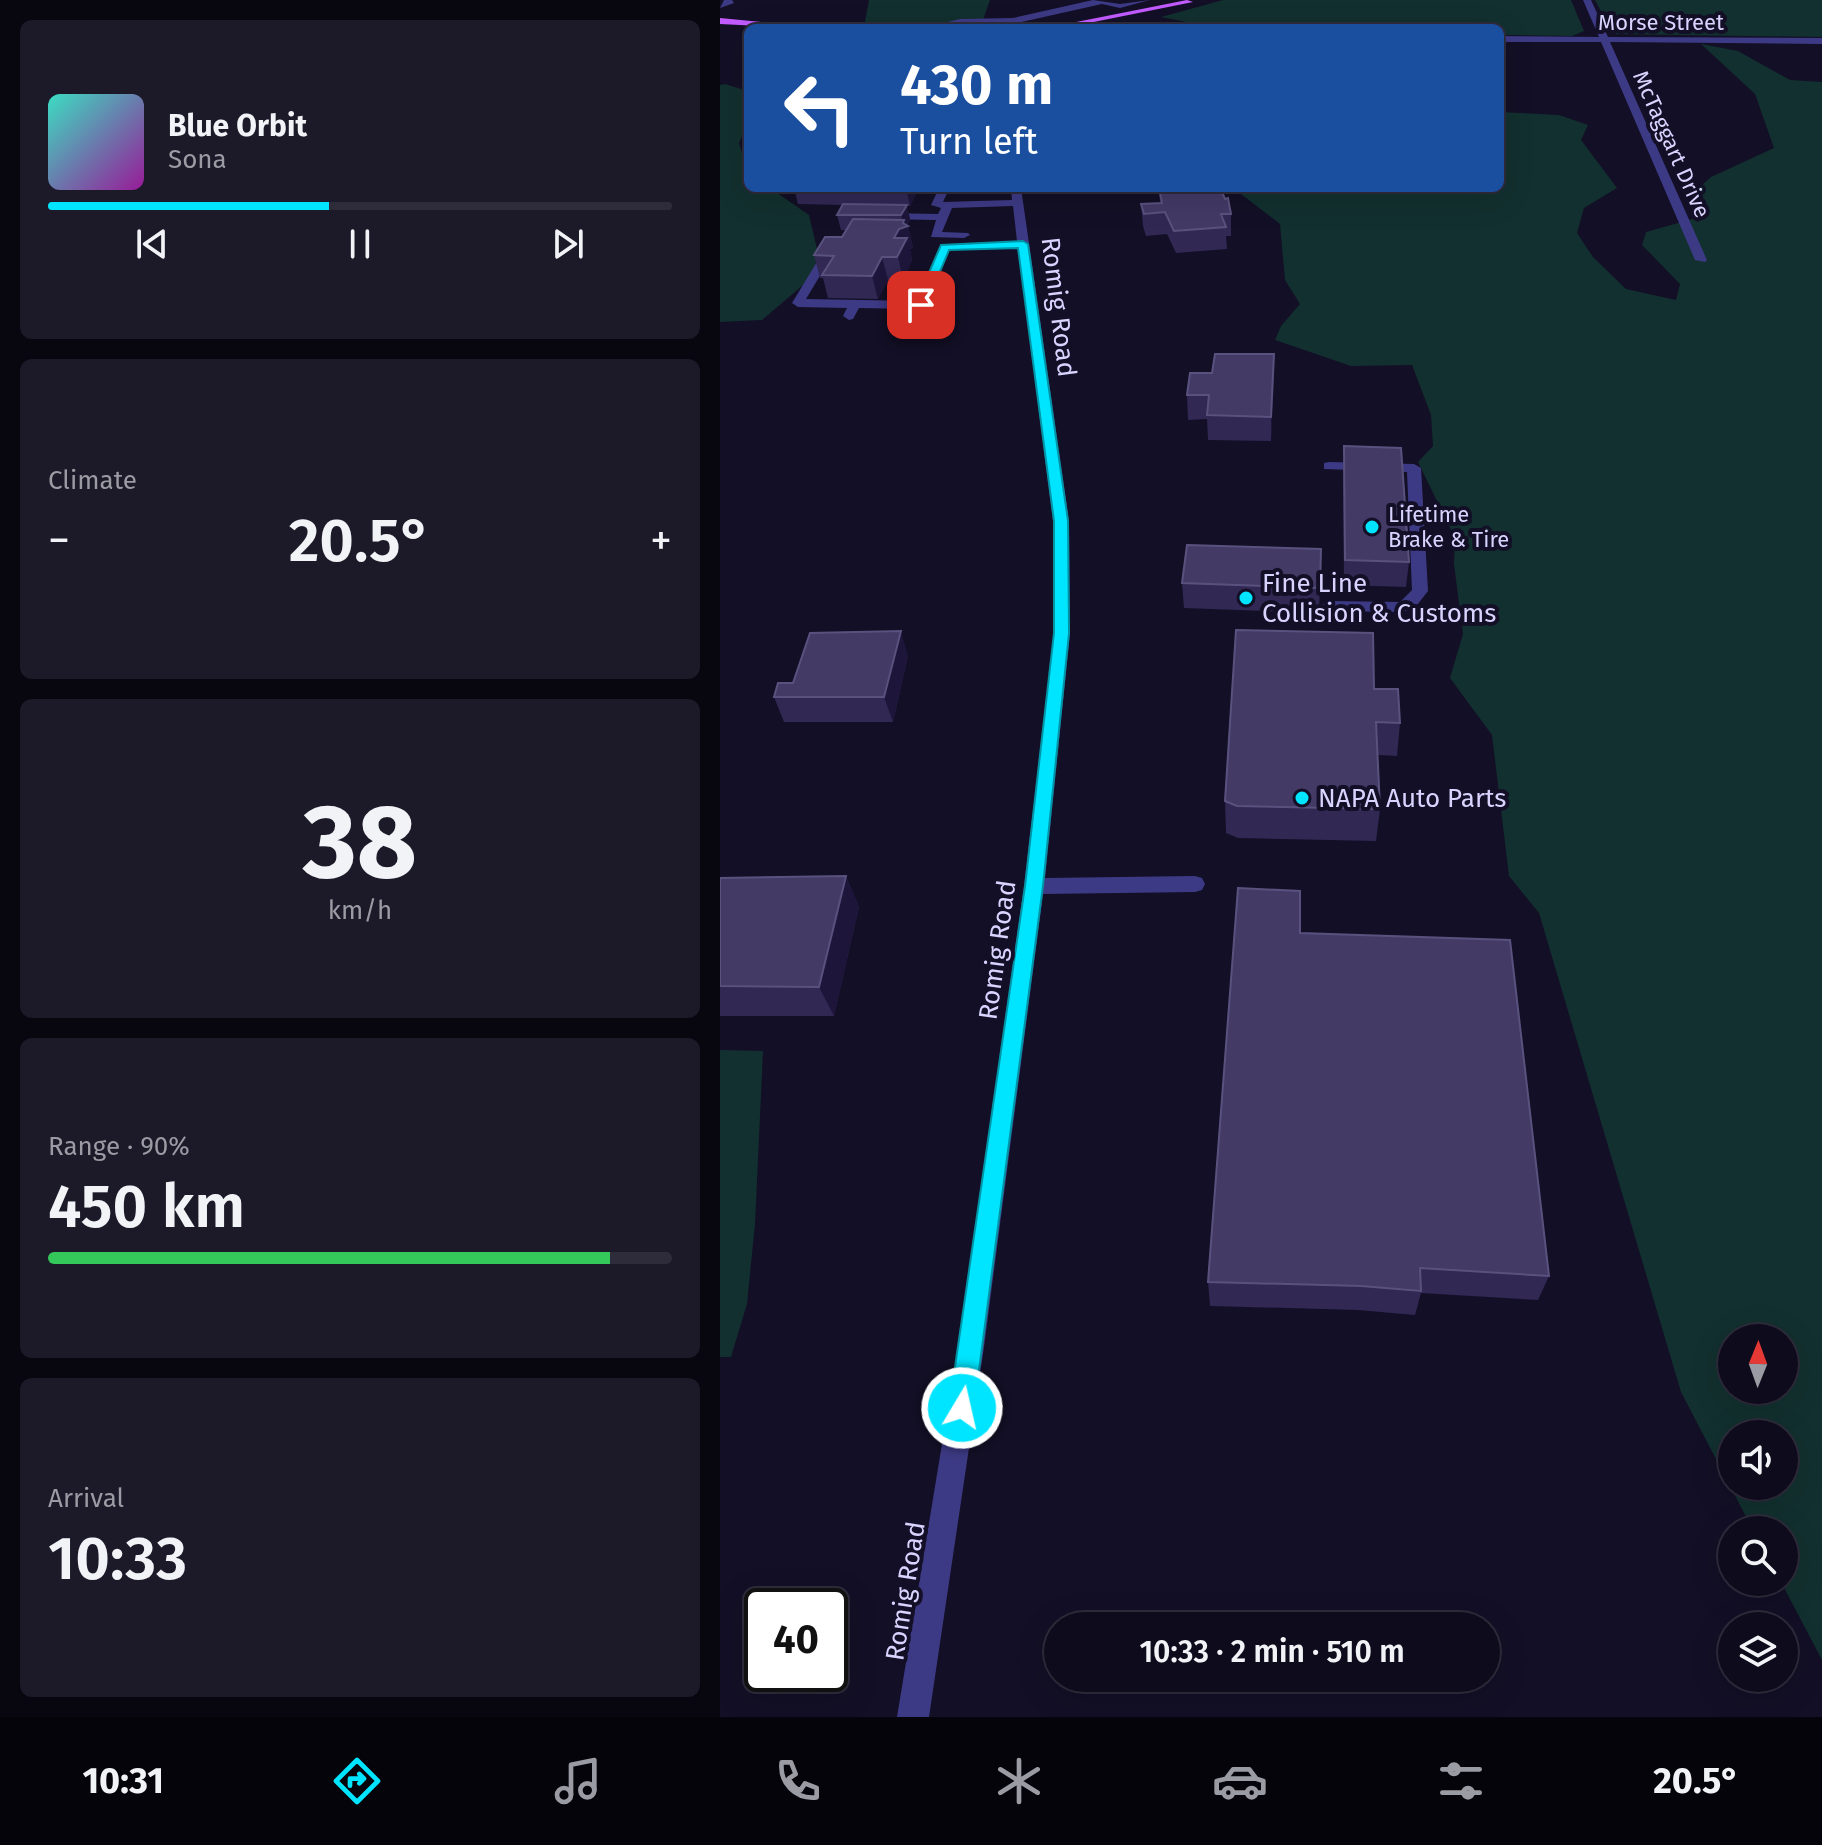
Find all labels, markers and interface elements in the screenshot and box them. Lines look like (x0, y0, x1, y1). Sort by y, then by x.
street label: Morse Street (1598, 9, 1724, 36)
text: 430 m (900, 52, 1053, 119)
icon: left (768, 56, 872, 160)
street label: McTaggart Drive (1627, 67, 1716, 222)
text: Blue Orbit (168, 108, 307, 144)
text: Turn left (900, 120, 1038, 164)
text: Sona (168, 144, 227, 175)
icon: previous (130, 222, 174, 266)
icon: pause (338, 222, 382, 266)
icon: next (546, 222, 590, 266)
street label: Romig Road (1035, 235, 1082, 379)
pin (887, 271, 955, 339)
icon: arrive (899, 283, 943, 327)
text: Climate (48, 465, 137, 496)
place label: Lifetime Brake & Tire (1388, 501, 1509, 553)
text: 20.5° (289, 505, 431, 577)
text: − (48, 514, 70, 567)
text: + (650, 514, 672, 567)
marker: Lifetime Brake & Tire (1363, 518, 1381, 536)
place label: Fine Line Collision & Customs (1262, 568, 1496, 629)
marker: Fine Line Collision & Customs (1237, 589, 1255, 607)
text: 38 (303, 780, 417, 905)
place label: NAPA Auto Parts (1318, 783, 1506, 814)
marker: NAPA Auto Parts (1293, 789, 1311, 807)
street label: Romig Road (972, 878, 1023, 1022)
text: km/h (328, 895, 392, 926)
text: Range · 90% (48, 1131, 190, 1162)
text: 450 km (48, 1171, 245, 1243)
north arrow (1718, 1324, 1798, 1404)
map controls (1718, 1324, 1798, 1692)
position arrow (920, 1366, 1004, 1450)
button: sound (1718, 1420, 1798, 1500)
text: Arrival (48, 1483, 124, 1514)
button: search (1718, 1516, 1798, 1596)
street label: Romig Road (879, 1519, 932, 1663)
text: 10:33 (48, 1523, 187, 1595)
speed limit sign: 40 (744, 1588, 848, 1692)
button: layers (1718, 1612, 1798, 1692)
text: 10:33 · 2 min · 510 m (1139, 1634, 1405, 1670)
icon: directions (329, 1753, 385, 1809)
icon: music (550, 1753, 606, 1809)
icon: phone (770, 1753, 826, 1809)
icon: climate (991, 1753, 1047, 1809)
icon: car (1212, 1753, 1268, 1809)
icon: filters (1433, 1753, 1489, 1809)
text: 10:31 (82, 1759, 164, 1803)
text: 20.5° (1653, 1759, 1740, 1803)

